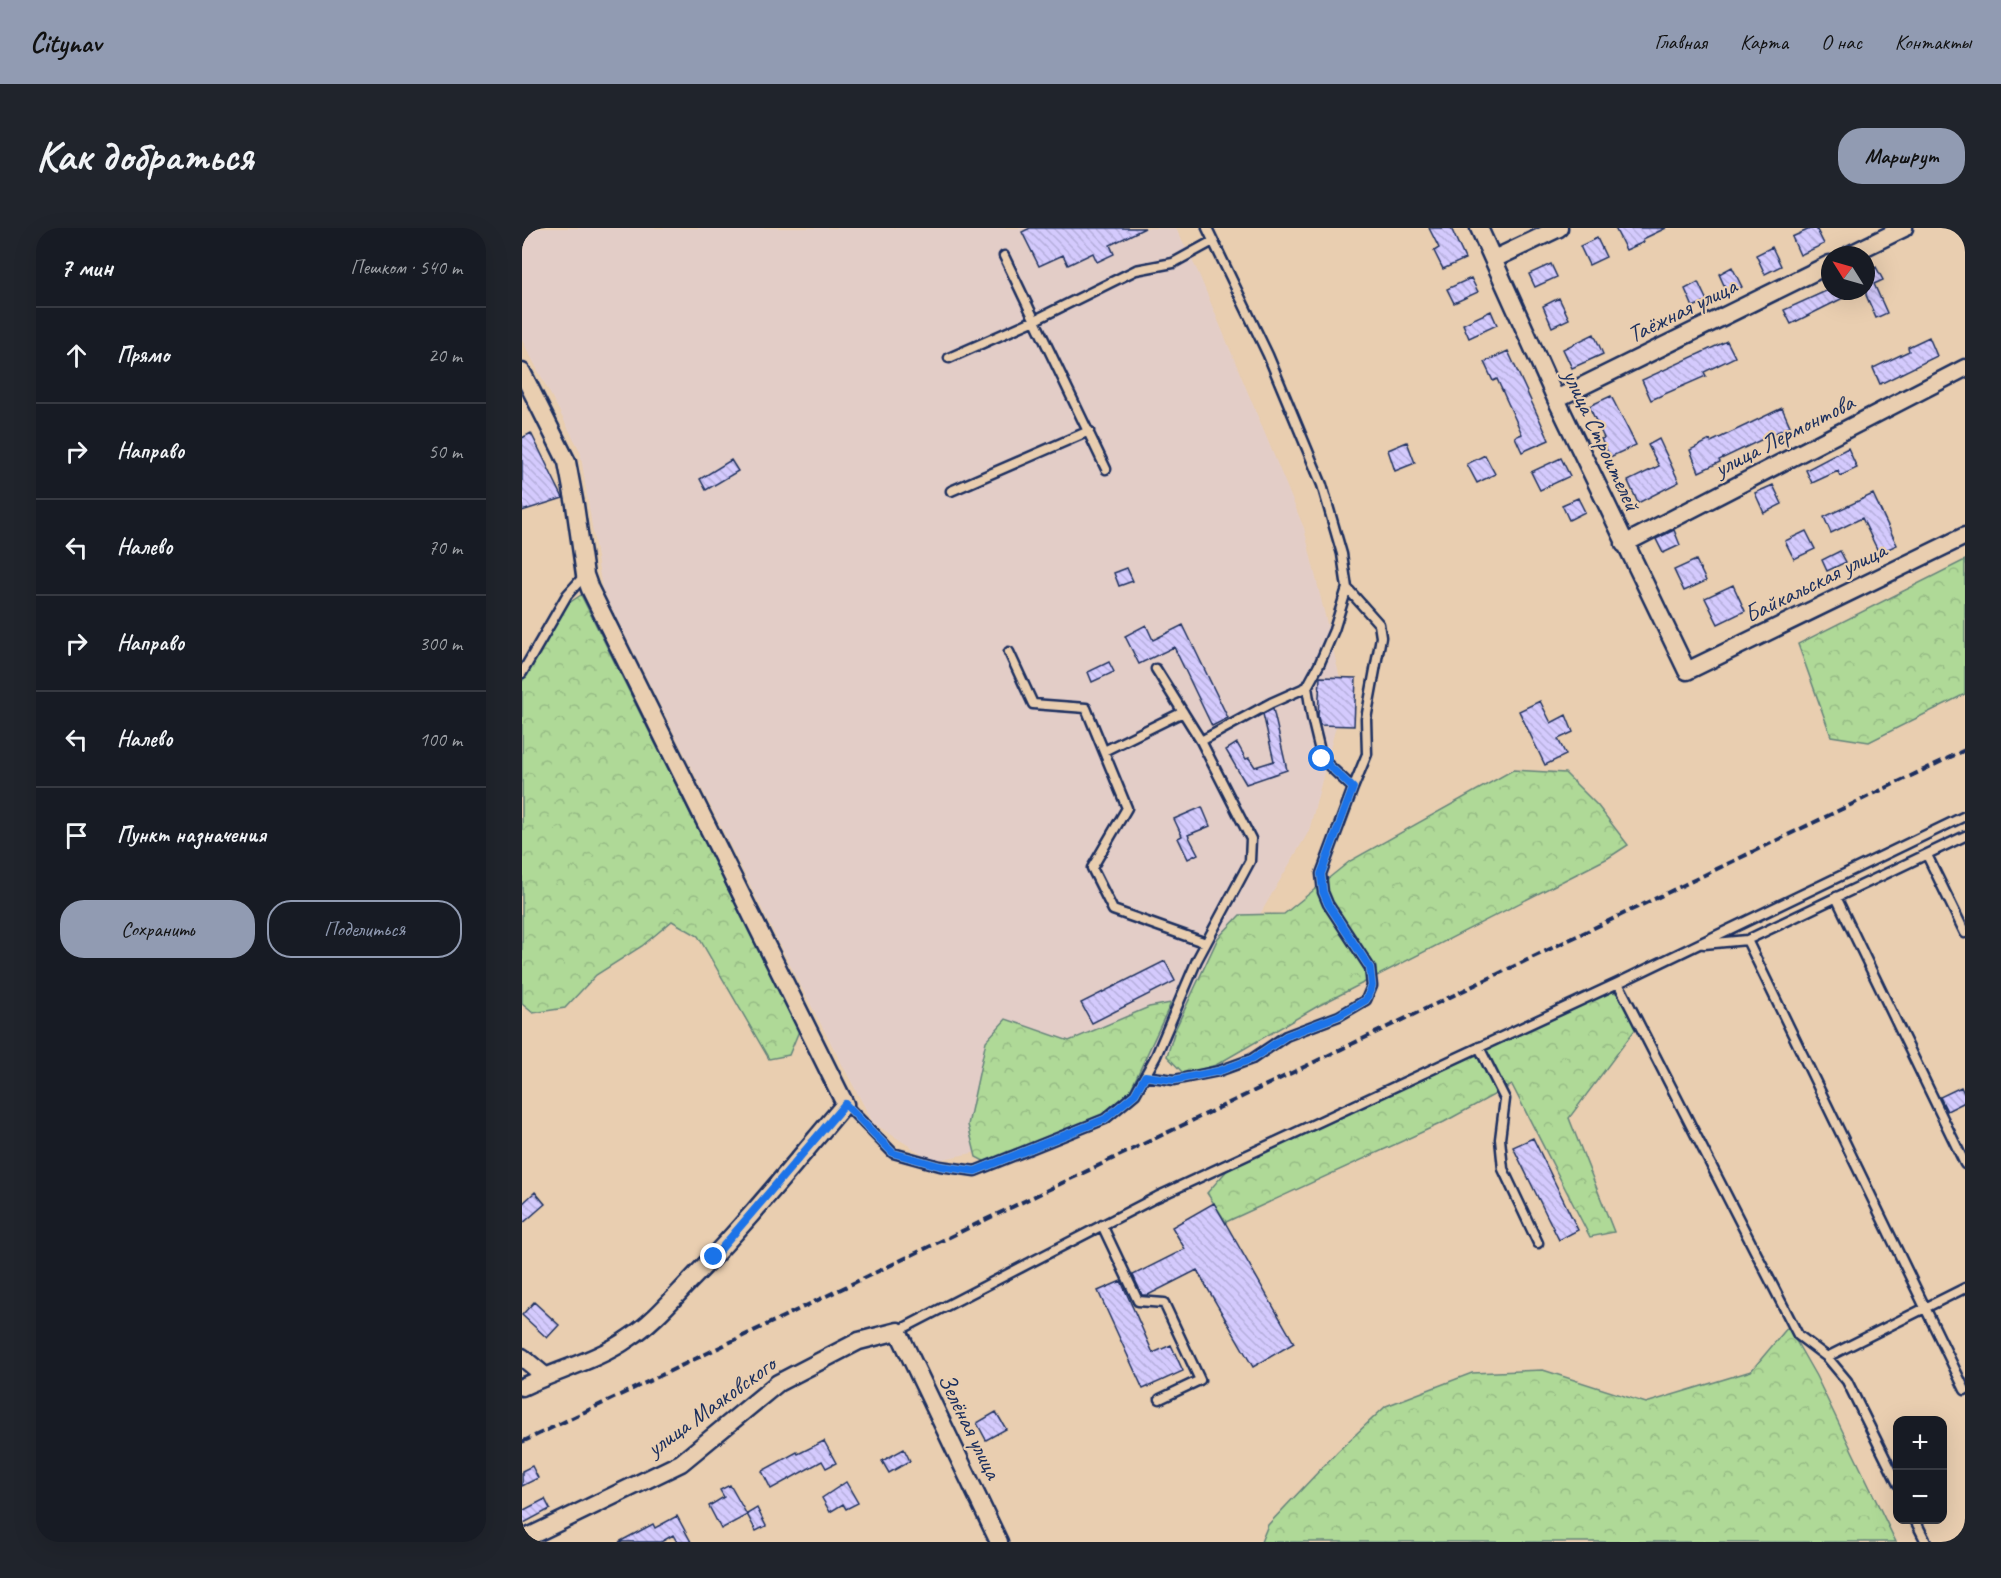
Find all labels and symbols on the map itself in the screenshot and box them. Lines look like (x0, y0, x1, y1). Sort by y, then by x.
north arrow (1821, 246, 1875, 300)
street label: Таёжная улица (1623, 270, 1743, 349)
street label: улица Строителей (1555, 363, 1649, 517)
street label: улица Лермонтова (1707, 386, 1860, 484)
street label: Байкальская улица (1739, 534, 1893, 629)
route start (1308, 745, 1334, 771)
route end (700, 1243, 726, 1269)
street label: улица Маяковского (639, 1348, 784, 1464)
street label: Зелёная улица (932, 1368, 1009, 1485)

